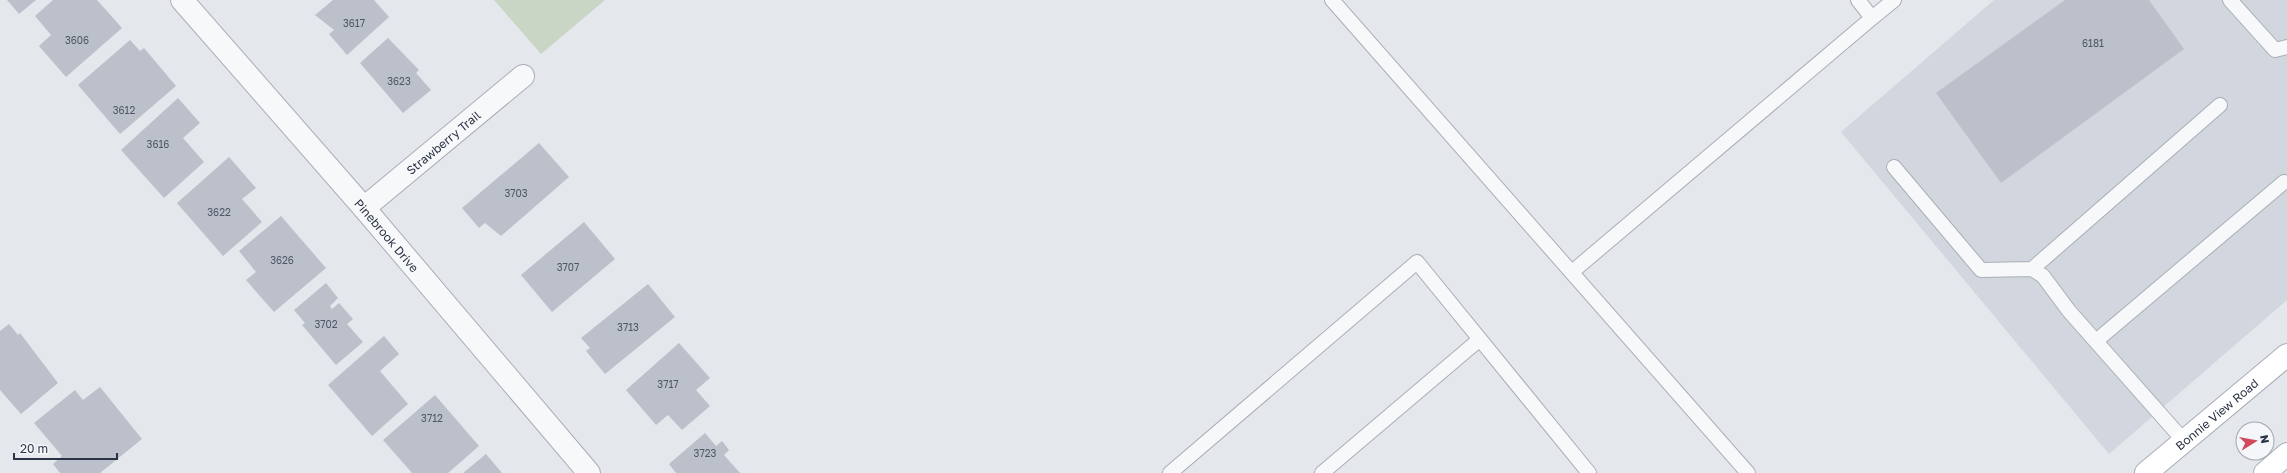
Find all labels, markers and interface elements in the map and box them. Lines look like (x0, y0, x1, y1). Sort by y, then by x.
house number: 3617 (343, 17, 365, 29)
house number: 3606 (65, 34, 89, 46)
house number: 6181 (2082, 37, 2104, 49)
house number: 3623 (387, 75, 411, 87)
house number: 3612 (113, 104, 135, 116)
street label: Strawberry Trail (403, 107, 483, 177)
house number: 3616 (147, 138, 169, 150)
house number: 3703 (504, 187, 528, 199)
street label: Pinebrook Drive (352, 195, 422, 275)
house number: 3622 (207, 206, 231, 218)
house number: 3626 (270, 254, 294, 266)
house number: 3707 (557, 261, 579, 273)
house number: 3702 (314, 318, 338, 330)
house number: 3713 (617, 321, 639, 333)
street label: Bonnie View Road (2172, 375, 2261, 453)
house number: 3717 (657, 378, 679, 390)
house number: 3712 (421, 412, 443, 424)
north arrow (2235, 421, 2275, 461)
text: N (2258, 434, 2272, 444)
scale bar (14, 435, 117, 461)
text: 20 m (20, 441, 48, 456)
house number: 3723 (694, 447, 717, 459)

